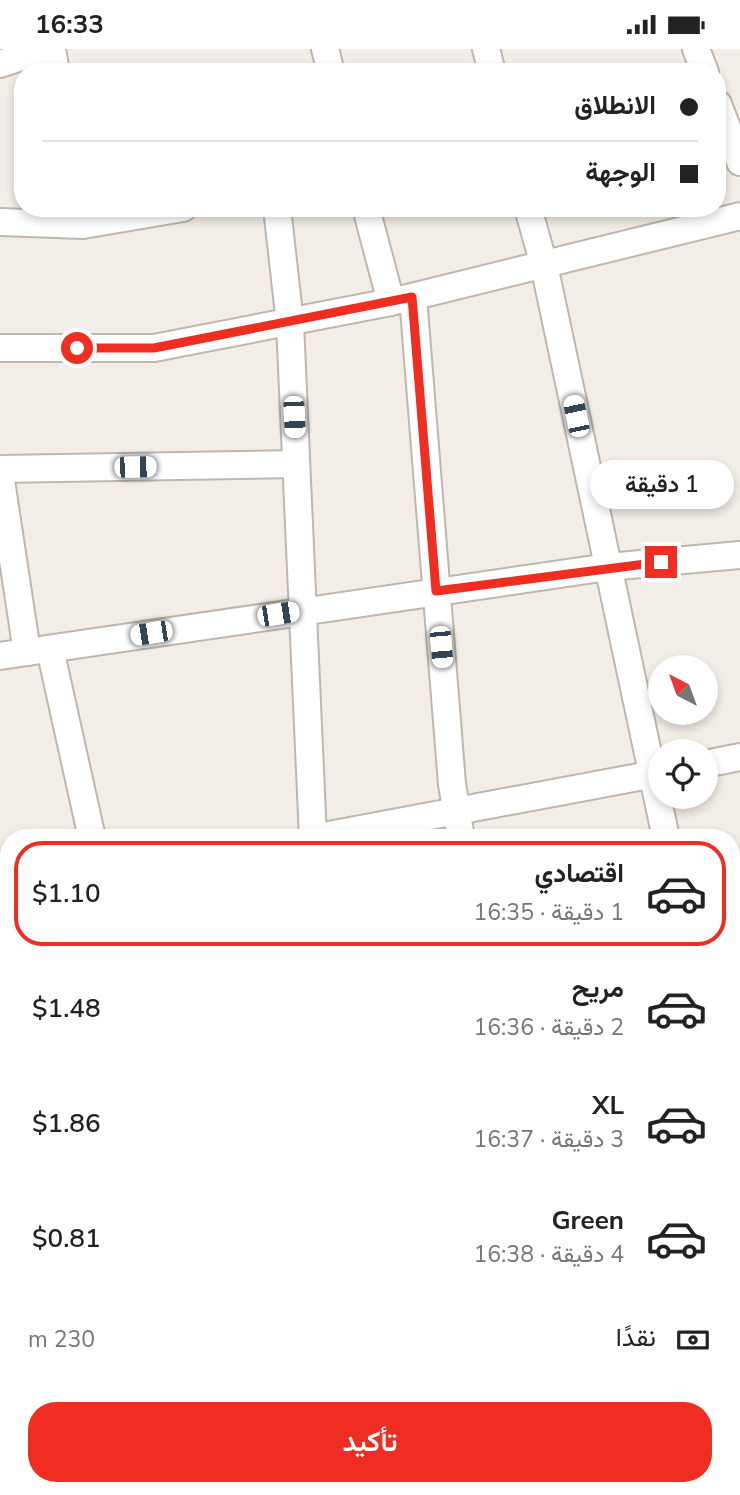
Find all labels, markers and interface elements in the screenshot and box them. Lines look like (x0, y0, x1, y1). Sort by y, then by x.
text: 16:33 (35, 7, 104, 42)
text: الانطلاق (574, 88, 656, 123)
text: الوجهة (585, 155, 656, 190)
route start (61, 332, 93, 364)
car (562, 393, 591, 439)
car (283, 395, 306, 439)
car (114, 456, 157, 478)
callout: 1 دقيقة (589, 461, 733, 510)
text: 1 دقيقة (625, 469, 699, 500)
route end (645, 546, 677, 578)
car (256, 600, 301, 628)
car (129, 619, 174, 647)
car (429, 625, 454, 669)
north arrow (648, 655, 718, 725)
map controls (648, 655, 718, 809)
button: locate (648, 739, 718, 809)
text: اقتصادي (535, 856, 624, 891)
icon: car (645, 862, 708, 925)
text: $1.10 (32, 876, 101, 911)
text: 1 دقيقة · 16:35 (474, 897, 624, 928)
text: مريح (572, 971, 624, 1006)
icon: car (645, 977, 708, 1040)
text: $1.48 (32, 991, 101, 1026)
text: 2 دقيقة · 16:36 (474, 1012, 624, 1043)
text: XL (592, 1088, 624, 1123)
icon: car (645, 1092, 708, 1155)
text: $1.86 (32, 1106, 101, 1141)
text: 3 دقيقة · 16:37 (474, 1124, 624, 1155)
text: Green (551, 1203, 624, 1238)
icon: car (645, 1207, 708, 1270)
text: $0.81 (32, 1221, 101, 1256)
text: 4 دقيقة · 16:38 (474, 1239, 624, 1270)
text: نقدًا (616, 1320, 656, 1355)
icon: cash (674, 1321, 712, 1359)
text: 230 m (28, 1324, 95, 1355)
button: تأكيد (28, 1402, 712, 1482)

